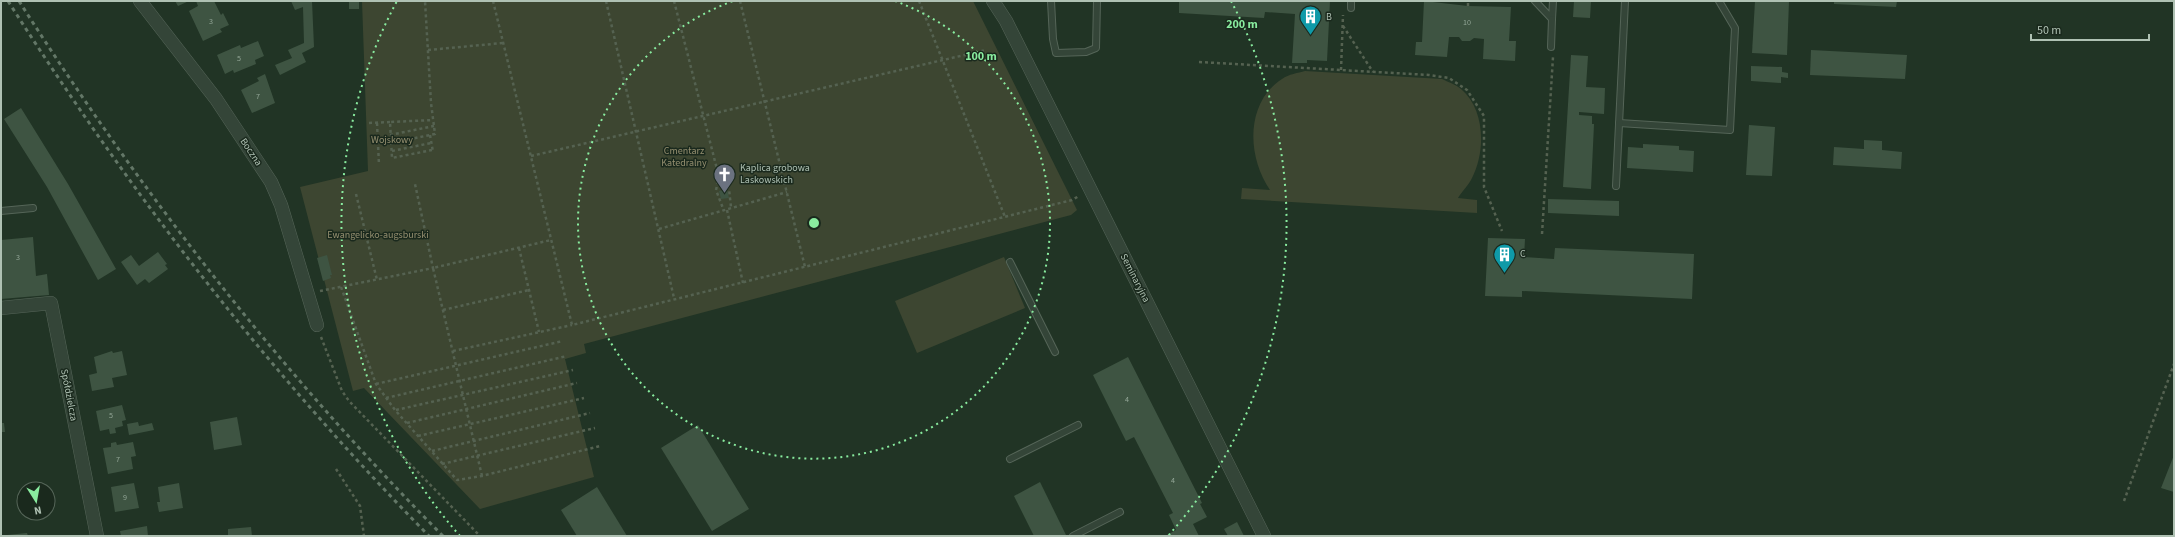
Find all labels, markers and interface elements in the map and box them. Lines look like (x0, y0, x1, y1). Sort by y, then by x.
building icon: B (1298, 4, 1324, 37)
place label: B (1326, 10, 1332, 24)
house number: 3 (209, 16, 213, 27)
text: 200 m (1226, 16, 1258, 33)
scale bar (2031, 16, 2149, 42)
house number: 10 (1463, 17, 1471, 28)
text: 50 m (2037, 22, 2061, 39)
text: 100 m (965, 48, 997, 65)
house number: 5 (237, 53, 241, 64)
house number: 7 (256, 91, 260, 102)
park label: Wojskowy (371, 133, 413, 147)
street label: Boczna (237, 135, 265, 169)
park label: Cmentarz Katedralny (661, 144, 707, 170)
church icon: Kaplica grobowa Laskowskich (711, 161, 737, 194)
place label: Kaplica grobowa Laskowskich (740, 161, 810, 187)
centre of rings (807, 216, 821, 230)
park label: Ewangelicko-augsburski (327, 228, 429, 242)
building icon: C (1492, 241, 1518, 274)
place label: C (1520, 247, 1526, 261)
street label: Seminaryjna (1117, 251, 1153, 305)
house number: 3 (16, 252, 20, 263)
street label: Spółdzielcza (57, 368, 81, 422)
house number: 4 (1125, 394, 1129, 405)
house number: 5 (109, 410, 113, 421)
house number: 7 (116, 454, 120, 465)
house number: 4 (1171, 475, 1175, 486)
north arrow (16, 481, 56, 521)
house number: 9 (123, 492, 127, 503)
text: N (33, 502, 43, 518)

